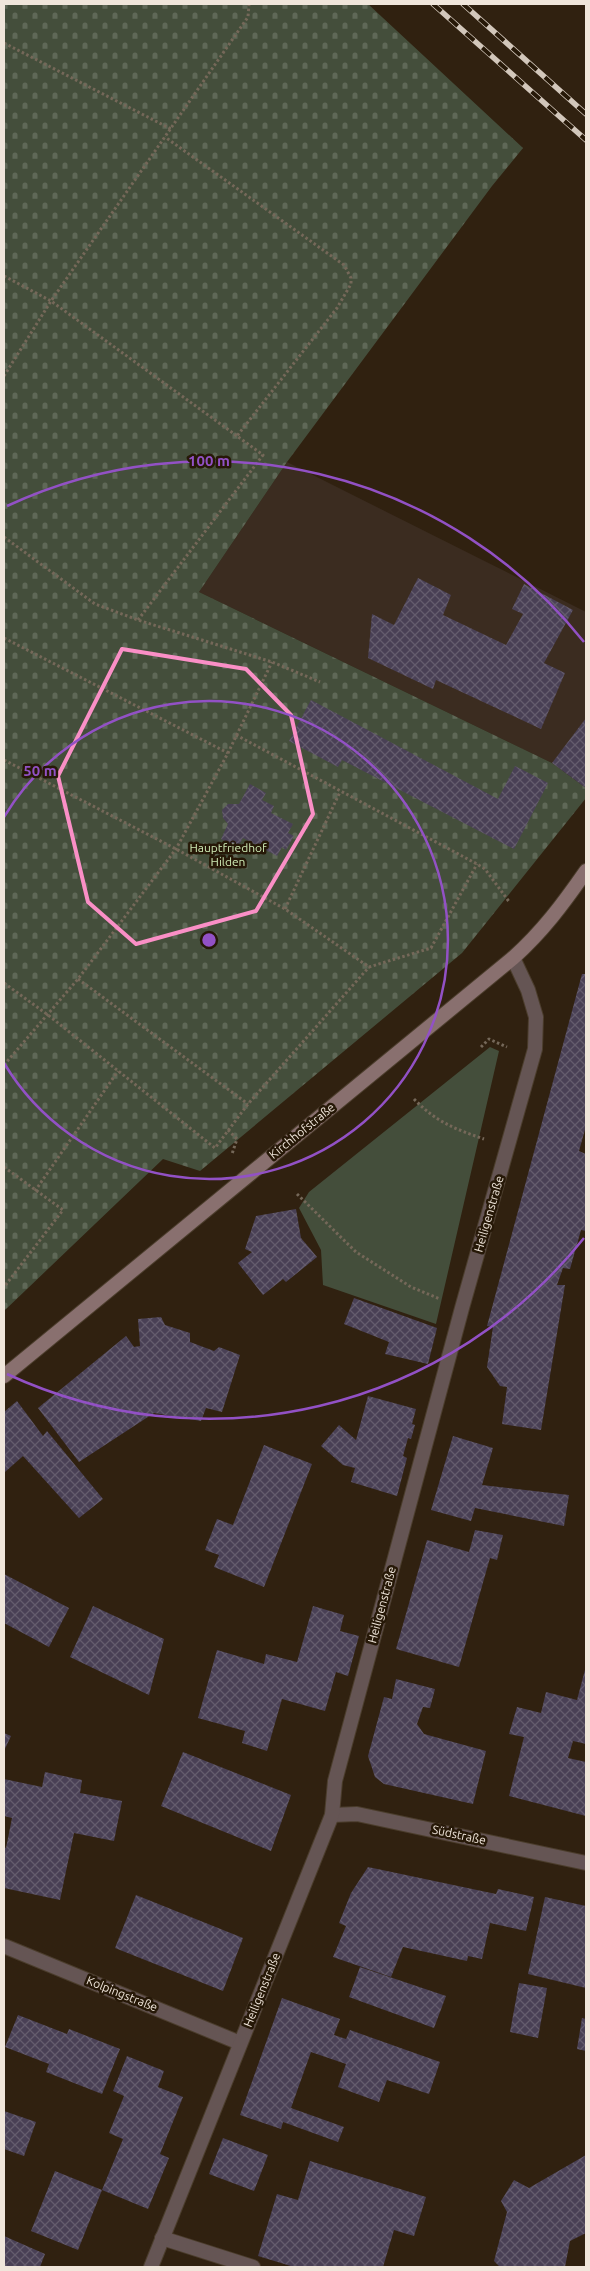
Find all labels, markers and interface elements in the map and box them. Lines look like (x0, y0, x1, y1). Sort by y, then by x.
text: 100 m (188, 452, 230, 469)
text: 50 m (23, 762, 57, 779)
park label: Hauptfriedhof Hilden (189, 841, 267, 868)
centre of rings (200, 931, 218, 949)
street label: Kirchhofstraße (266, 1100, 337, 1161)
street label: Heiligenstraße (471, 1174, 506, 1254)
street label: Heiligenstraße (365, 1565, 398, 1645)
street label: Südstraße (431, 1822, 487, 1847)
street label: Heiligenstraße (241, 1951, 282, 2029)
street label: Kolpingstraße (85, 1973, 160, 2014)

